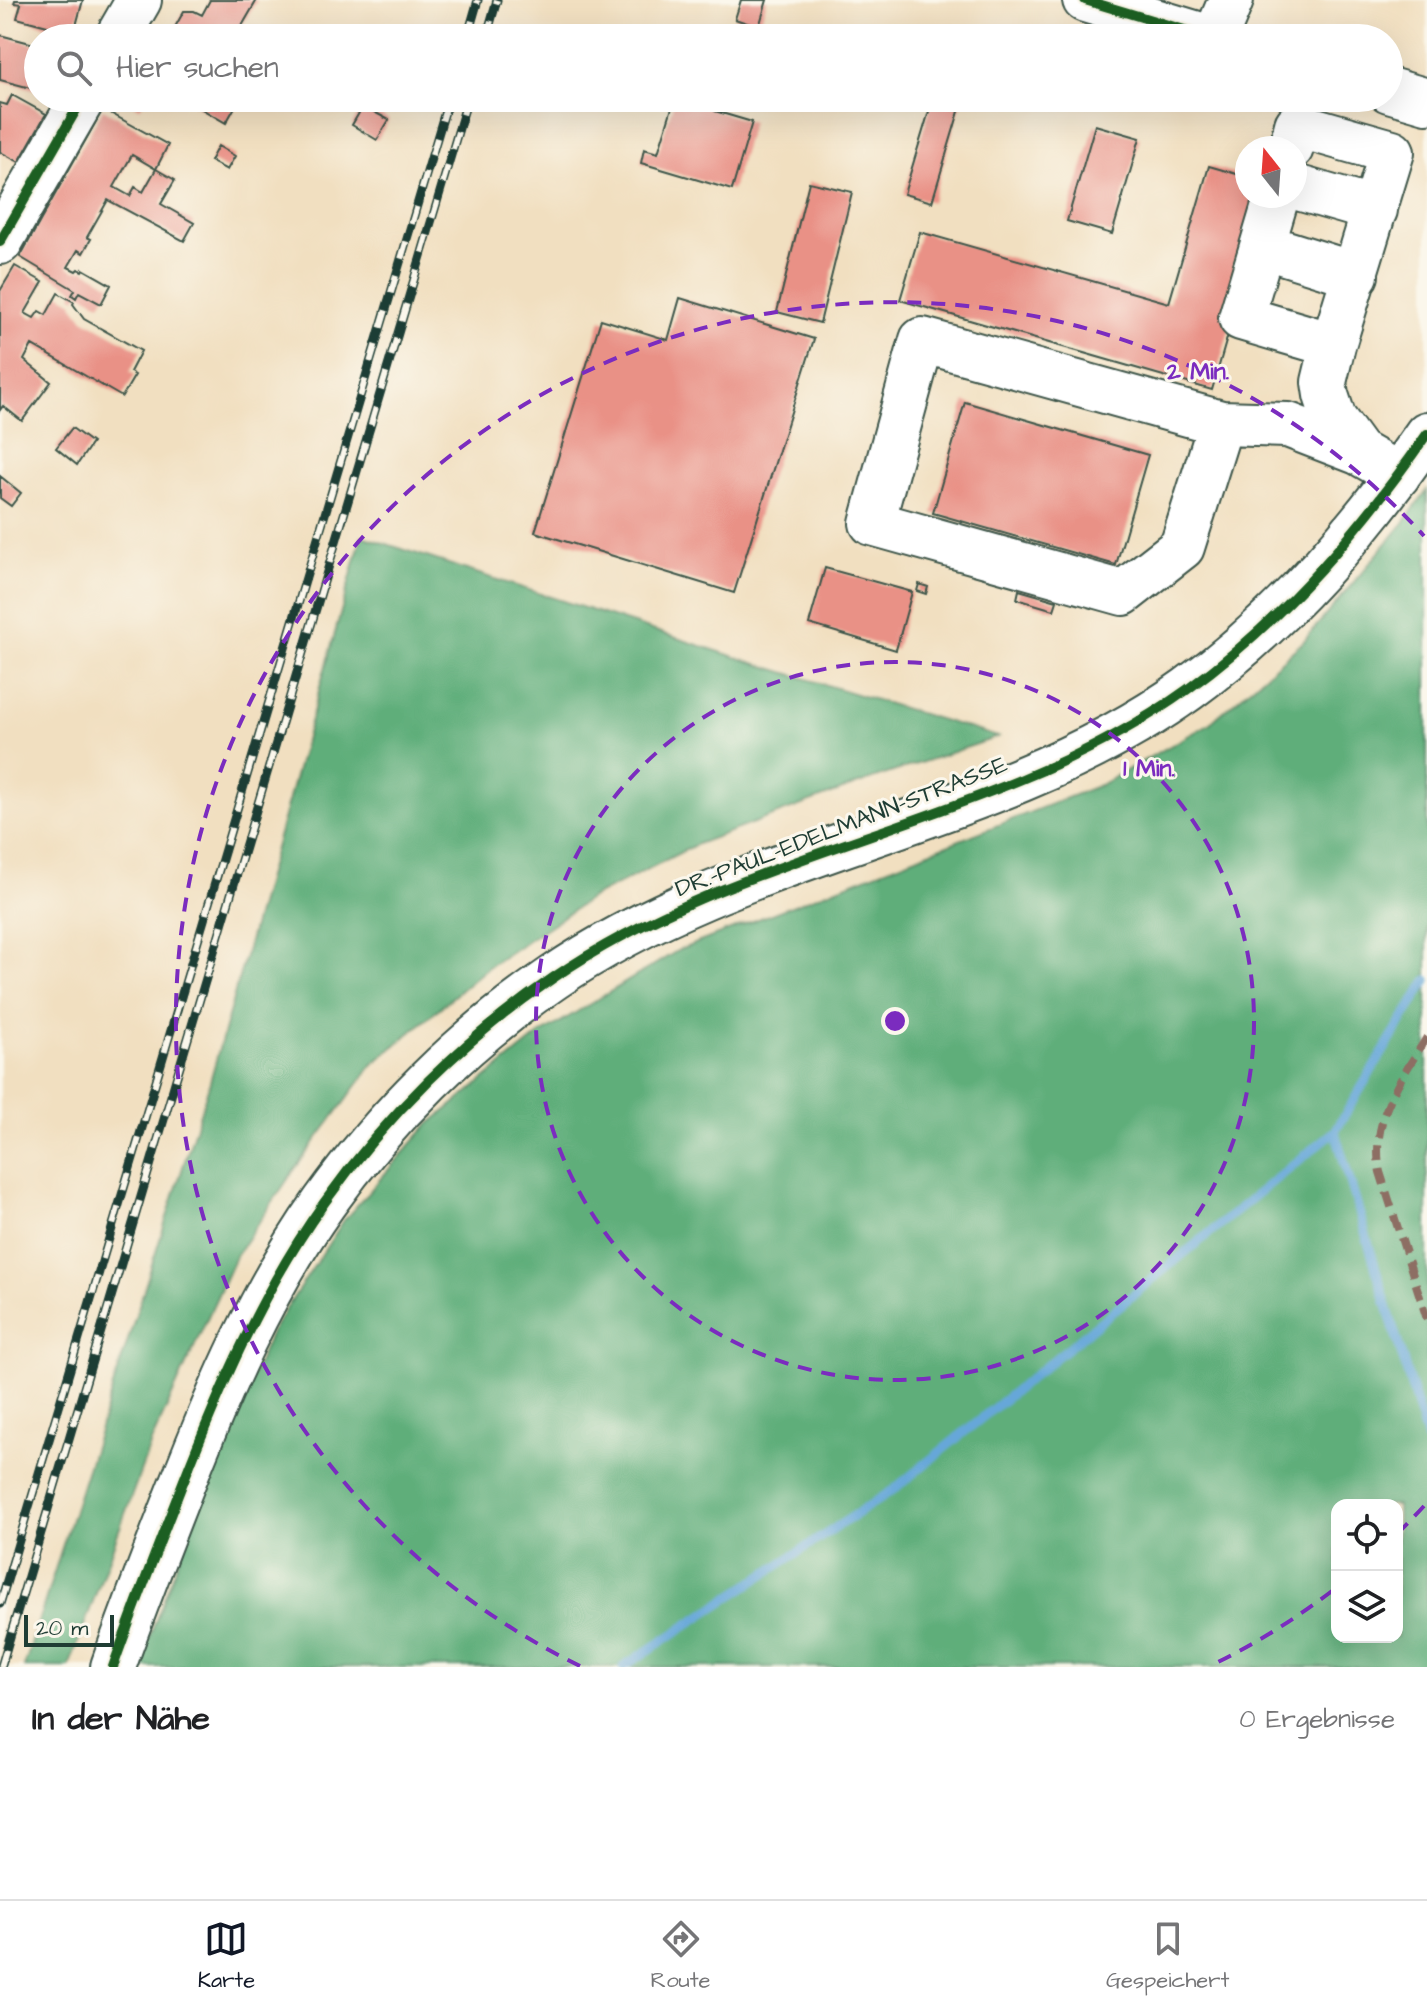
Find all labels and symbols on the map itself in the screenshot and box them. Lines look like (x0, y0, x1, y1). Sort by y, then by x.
north arrow (1235, 136, 1307, 208)
text: 2 Min. (1166, 355, 1229, 389)
street label: DR.-PAUL-EDELMANN-STRASSE (670, 748, 1012, 906)
text: 1 Min. (1123, 752, 1175, 786)
centre of rings (881, 1007, 909, 1035)
scale bar (24, 1611, 114, 1647)

